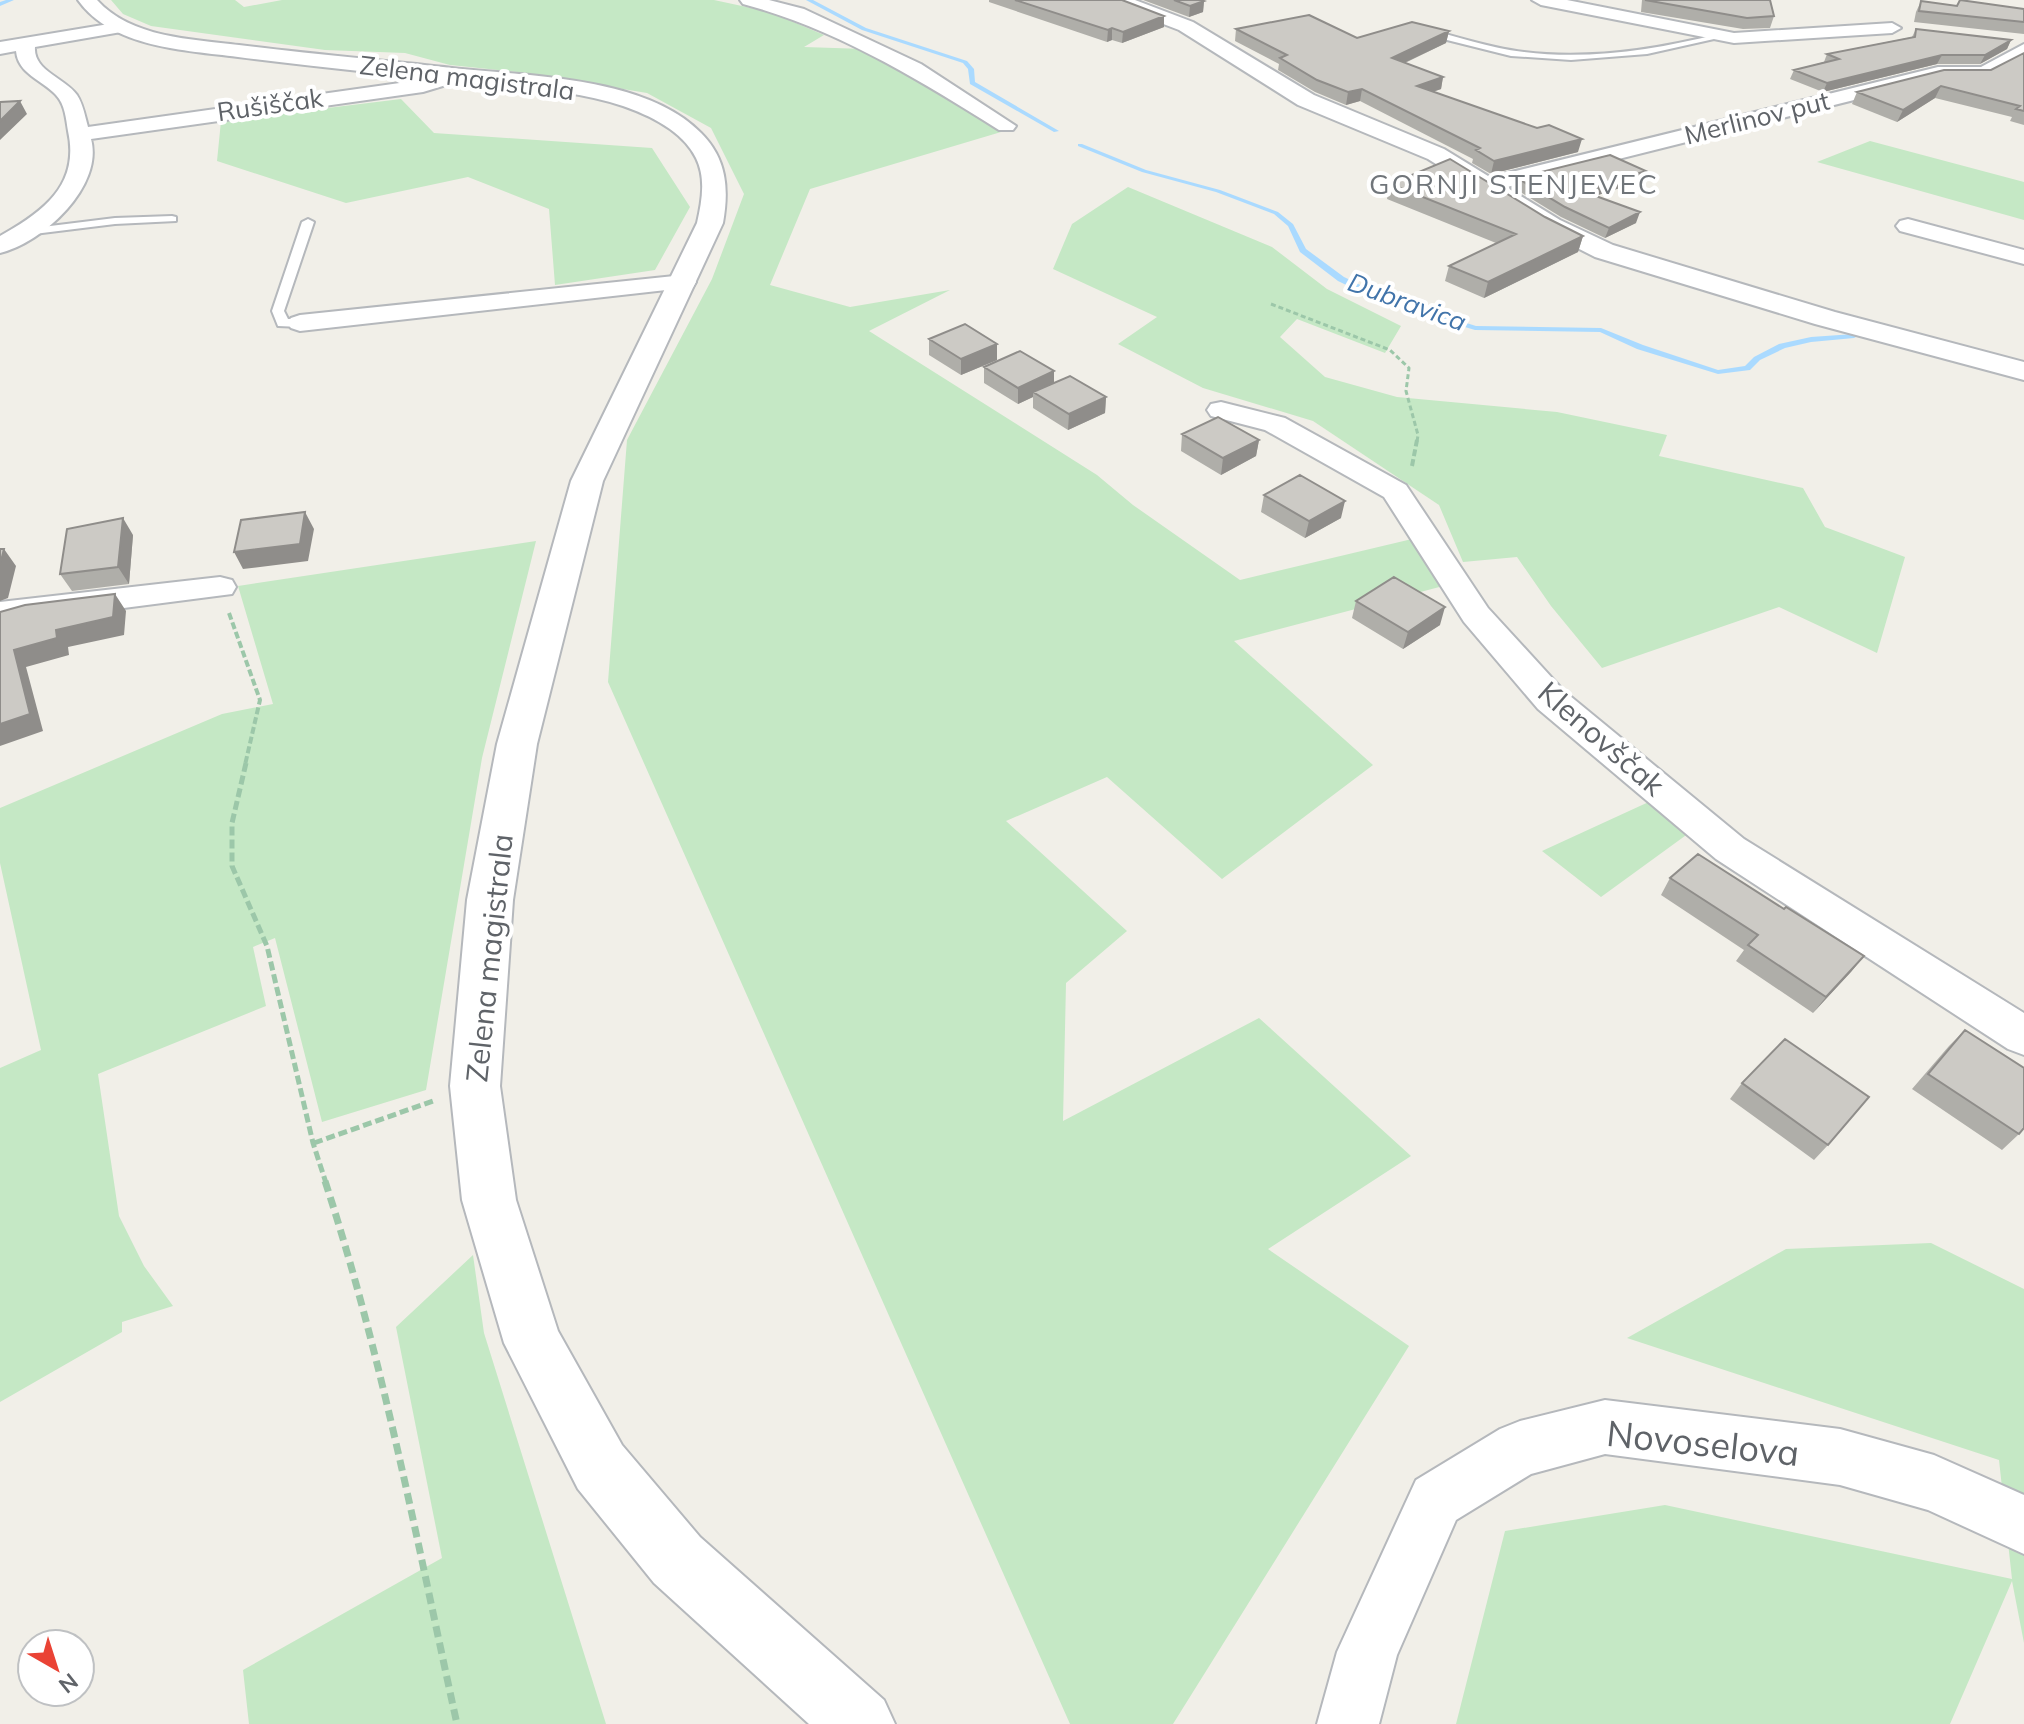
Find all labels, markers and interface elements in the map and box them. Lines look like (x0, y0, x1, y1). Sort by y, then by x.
street label: Zelena magistrala (358, 48, 576, 107)
street label: Rušiščak (215, 81, 326, 128)
street label: Merlinov put (1681, 84, 1833, 151)
district label: GORNJI STENJEVEC (1369, 166, 1659, 201)
water label: Dubravica (1344, 265, 1471, 338)
street label: Klenovščak (1530, 673, 1673, 804)
street label: Zelena magistrala (457, 832, 521, 1084)
street label: Novoselova (1605, 1410, 1801, 1475)
north arrow (16, 1628, 96, 1708)
text: N (53, 1667, 84, 1700)

